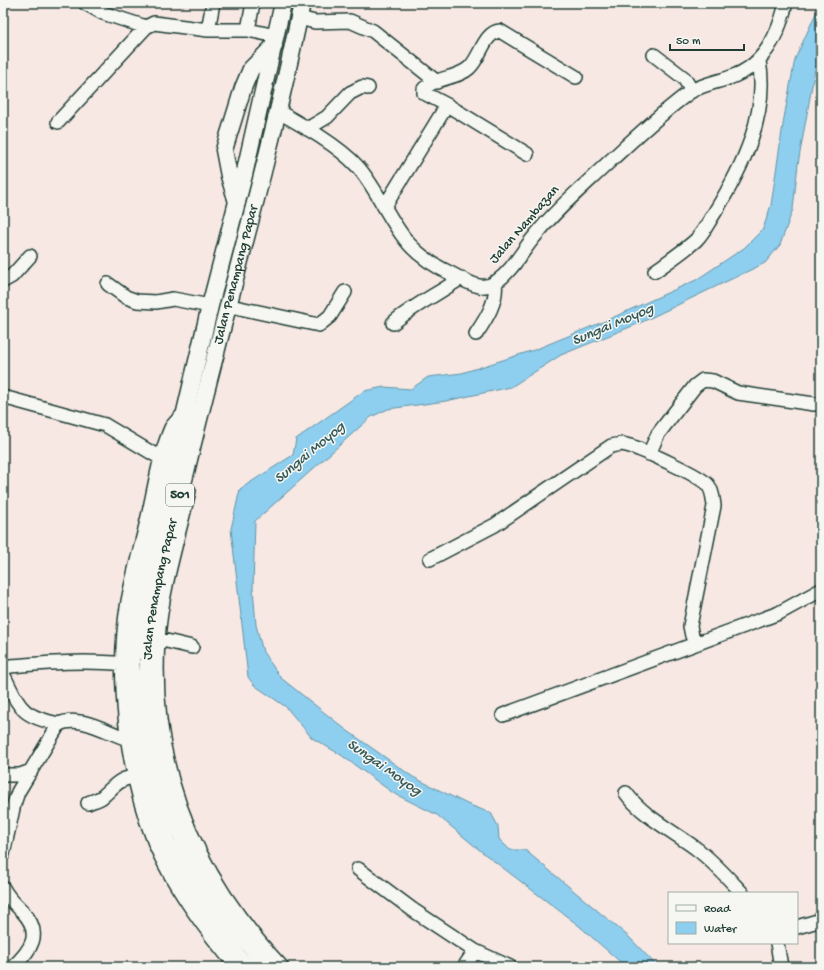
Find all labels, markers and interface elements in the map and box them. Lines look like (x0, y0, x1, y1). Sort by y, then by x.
scale bar (670, 26, 744, 52)
text: 50 m (676, 35, 701, 49)
street label: Jalan Nambazan (486, 182, 564, 268)
street label: Jalan Penampang Papar (210, 202, 263, 346)
water label: Sungai Moyog (570, 299, 658, 350)
water label: Sungai Moyog (271, 417, 350, 488)
road number: 501 (166, 484, 194, 506)
street label: Jalan Penampang Papar (139, 516, 182, 660)
water label: Sungai Moyog (343, 736, 426, 801)
legend (668, 892, 798, 944)
text: Road (704, 903, 731, 917)
text: Water (704, 923, 738, 937)

